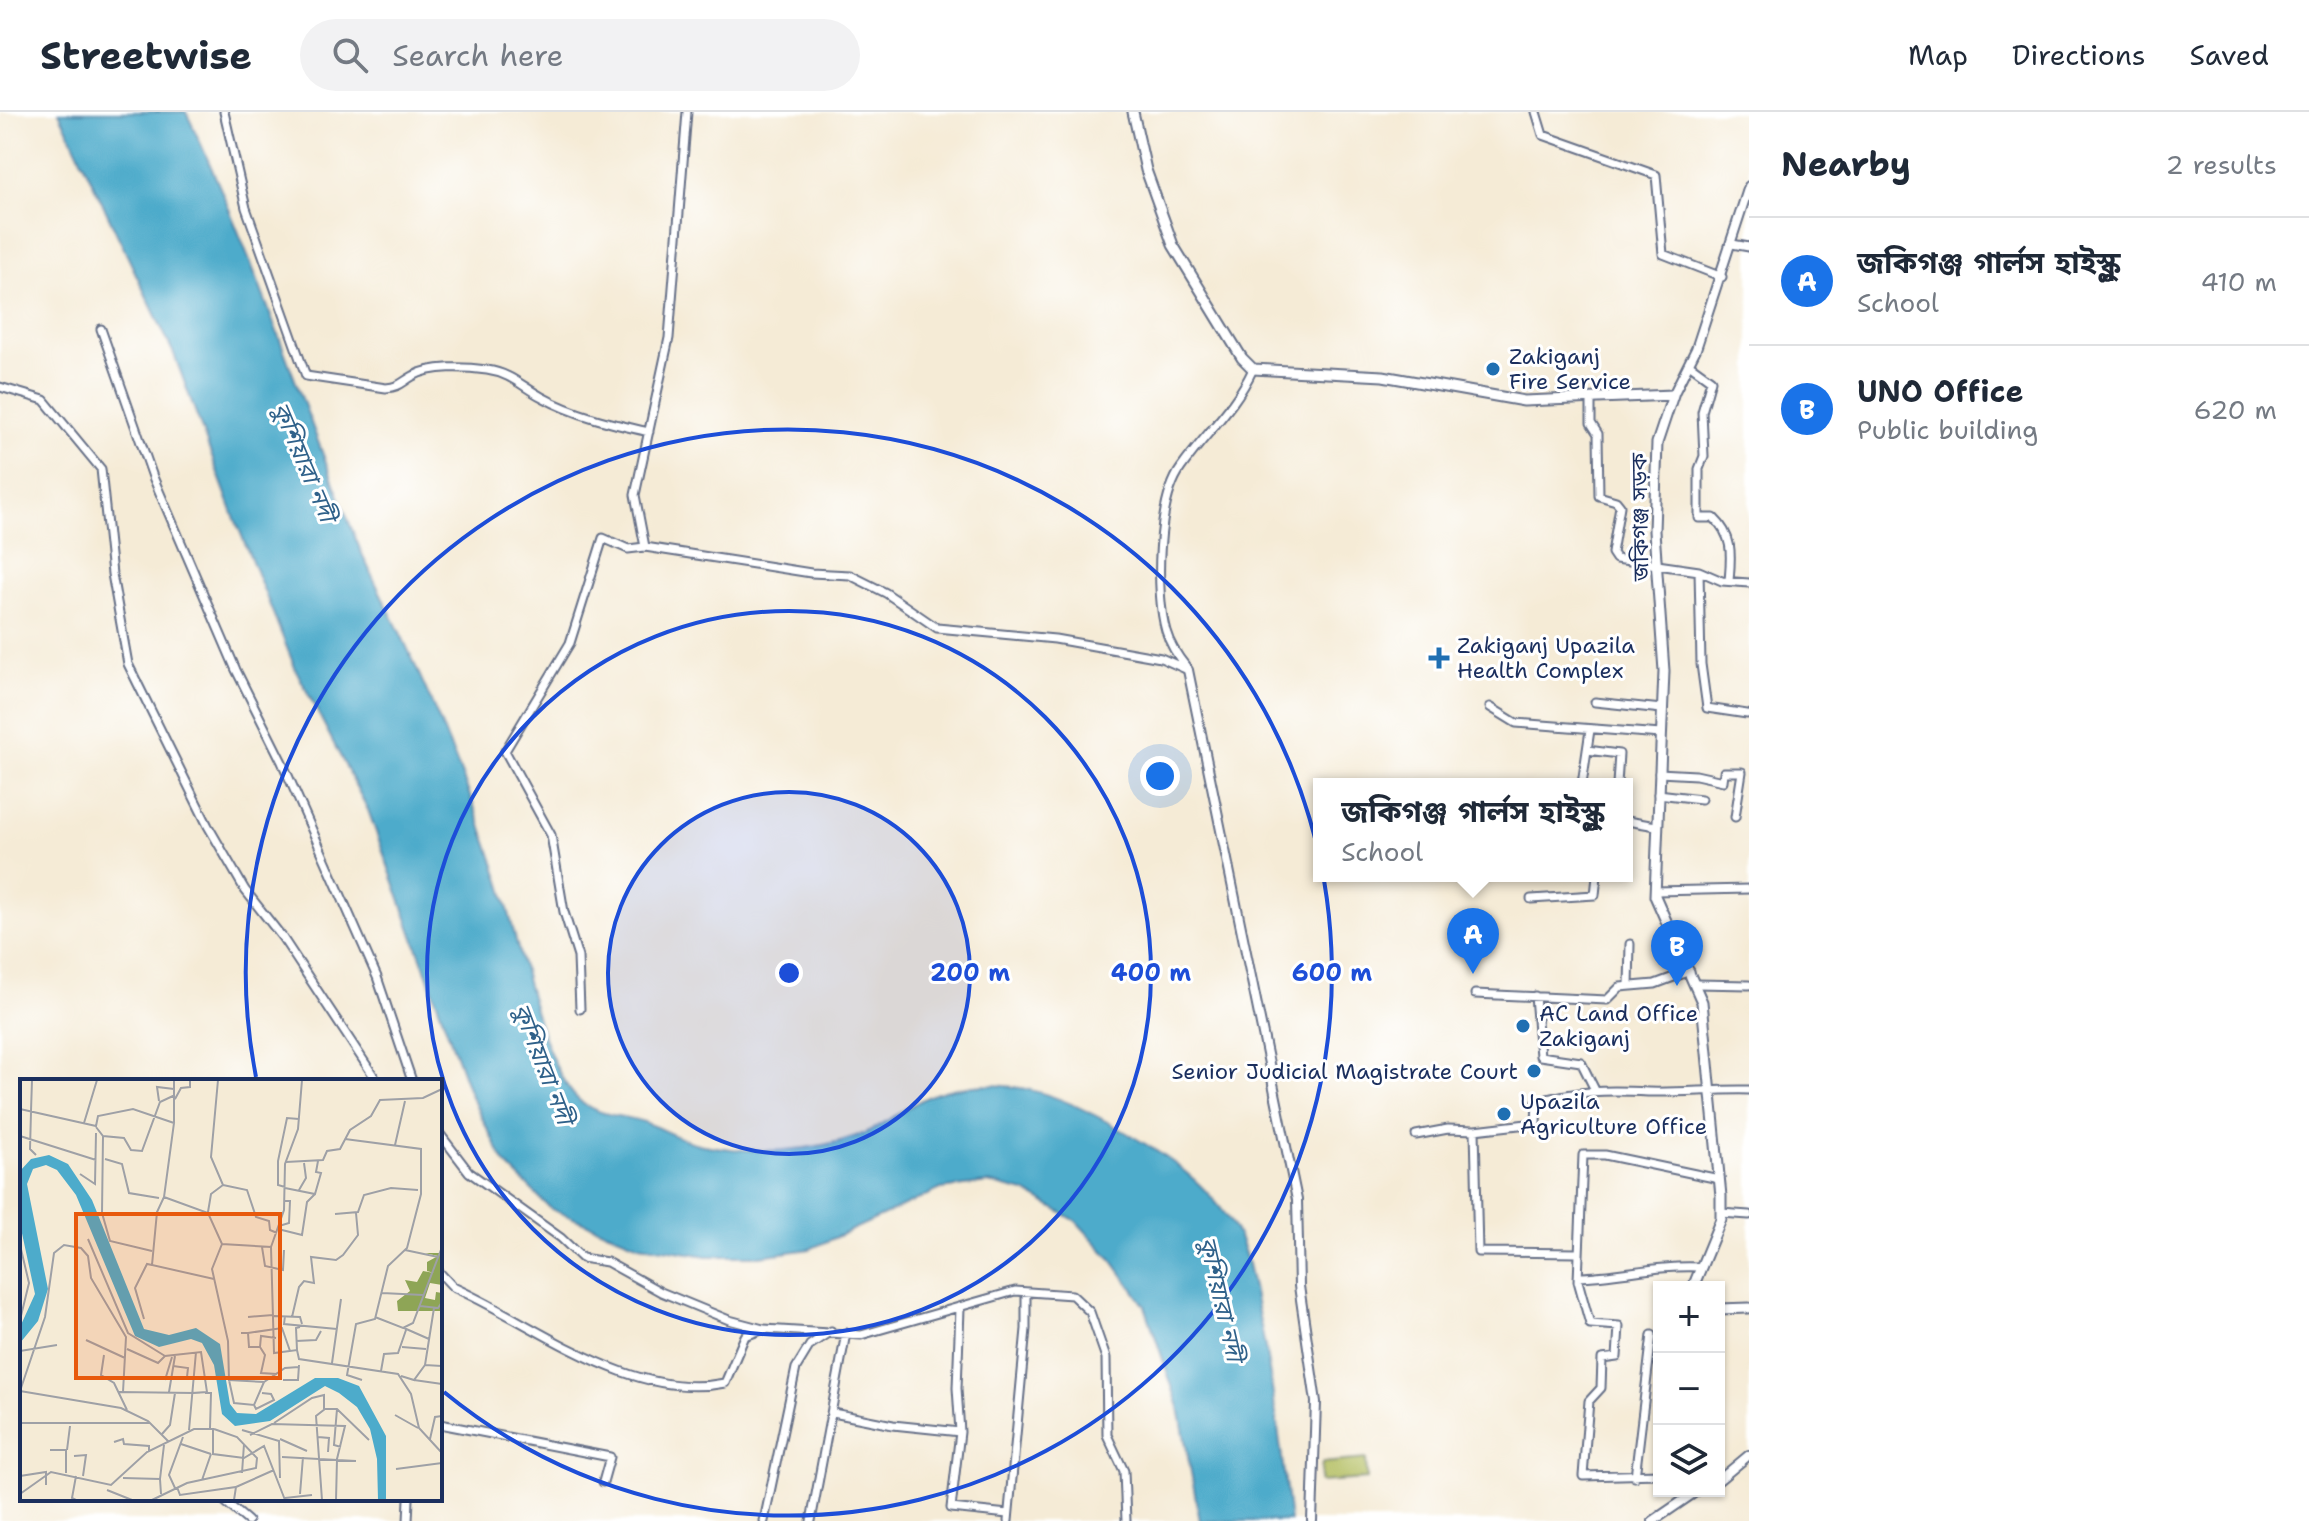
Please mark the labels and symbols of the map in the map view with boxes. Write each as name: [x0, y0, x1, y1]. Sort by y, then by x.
place label: Zakiganj Fire Service: [1509, 342, 1631, 396]
marker: Zakiganj Fire Service: [1484, 360, 1502, 378]
water label: কুশিয়ারা নদী: [265, 398, 345, 531]
street label: জকিগঞ্জ সড়ক: [1624, 452, 1656, 582]
place label: Zakiganj Upazila Health Complex: [1457, 631, 1635, 685]
marker: Zakiganj Upazila Health Complex: [1428, 647, 1450, 669]
your location: [1140, 756, 1180, 796]
pin: A: [1447, 908, 1499, 974]
pin: B: [1651, 920, 1703, 986]
text: 200 m: [930, 957, 1010, 989]
text: 400 m: [1111, 957, 1191, 989]
text: 600 m: [1292, 957, 1372, 989]
centre of rings: [775, 959, 803, 987]
water label: কুশিয়ারা নদী: [505, 999, 582, 1133]
place label: AC Land Office Zakiganj: [1539, 999, 1698, 1053]
marker: AC Land Office Zakiganj: [1514, 1017, 1532, 1035]
place label: Senior Judicial Magistrate Court: [1171, 1057, 1518, 1086]
marker: Senior Judicial Magistrate Court: [1525, 1062, 1543, 1080]
inset map: [20, 1079, 442, 1501]
place label: Upazila Agriculture Office: [1520, 1087, 1707, 1141]
marker: Upazila Agriculture Office: [1495, 1105, 1513, 1123]
water label: কুশিয়ারা নদী: [1191, 1234, 1252, 1369]

